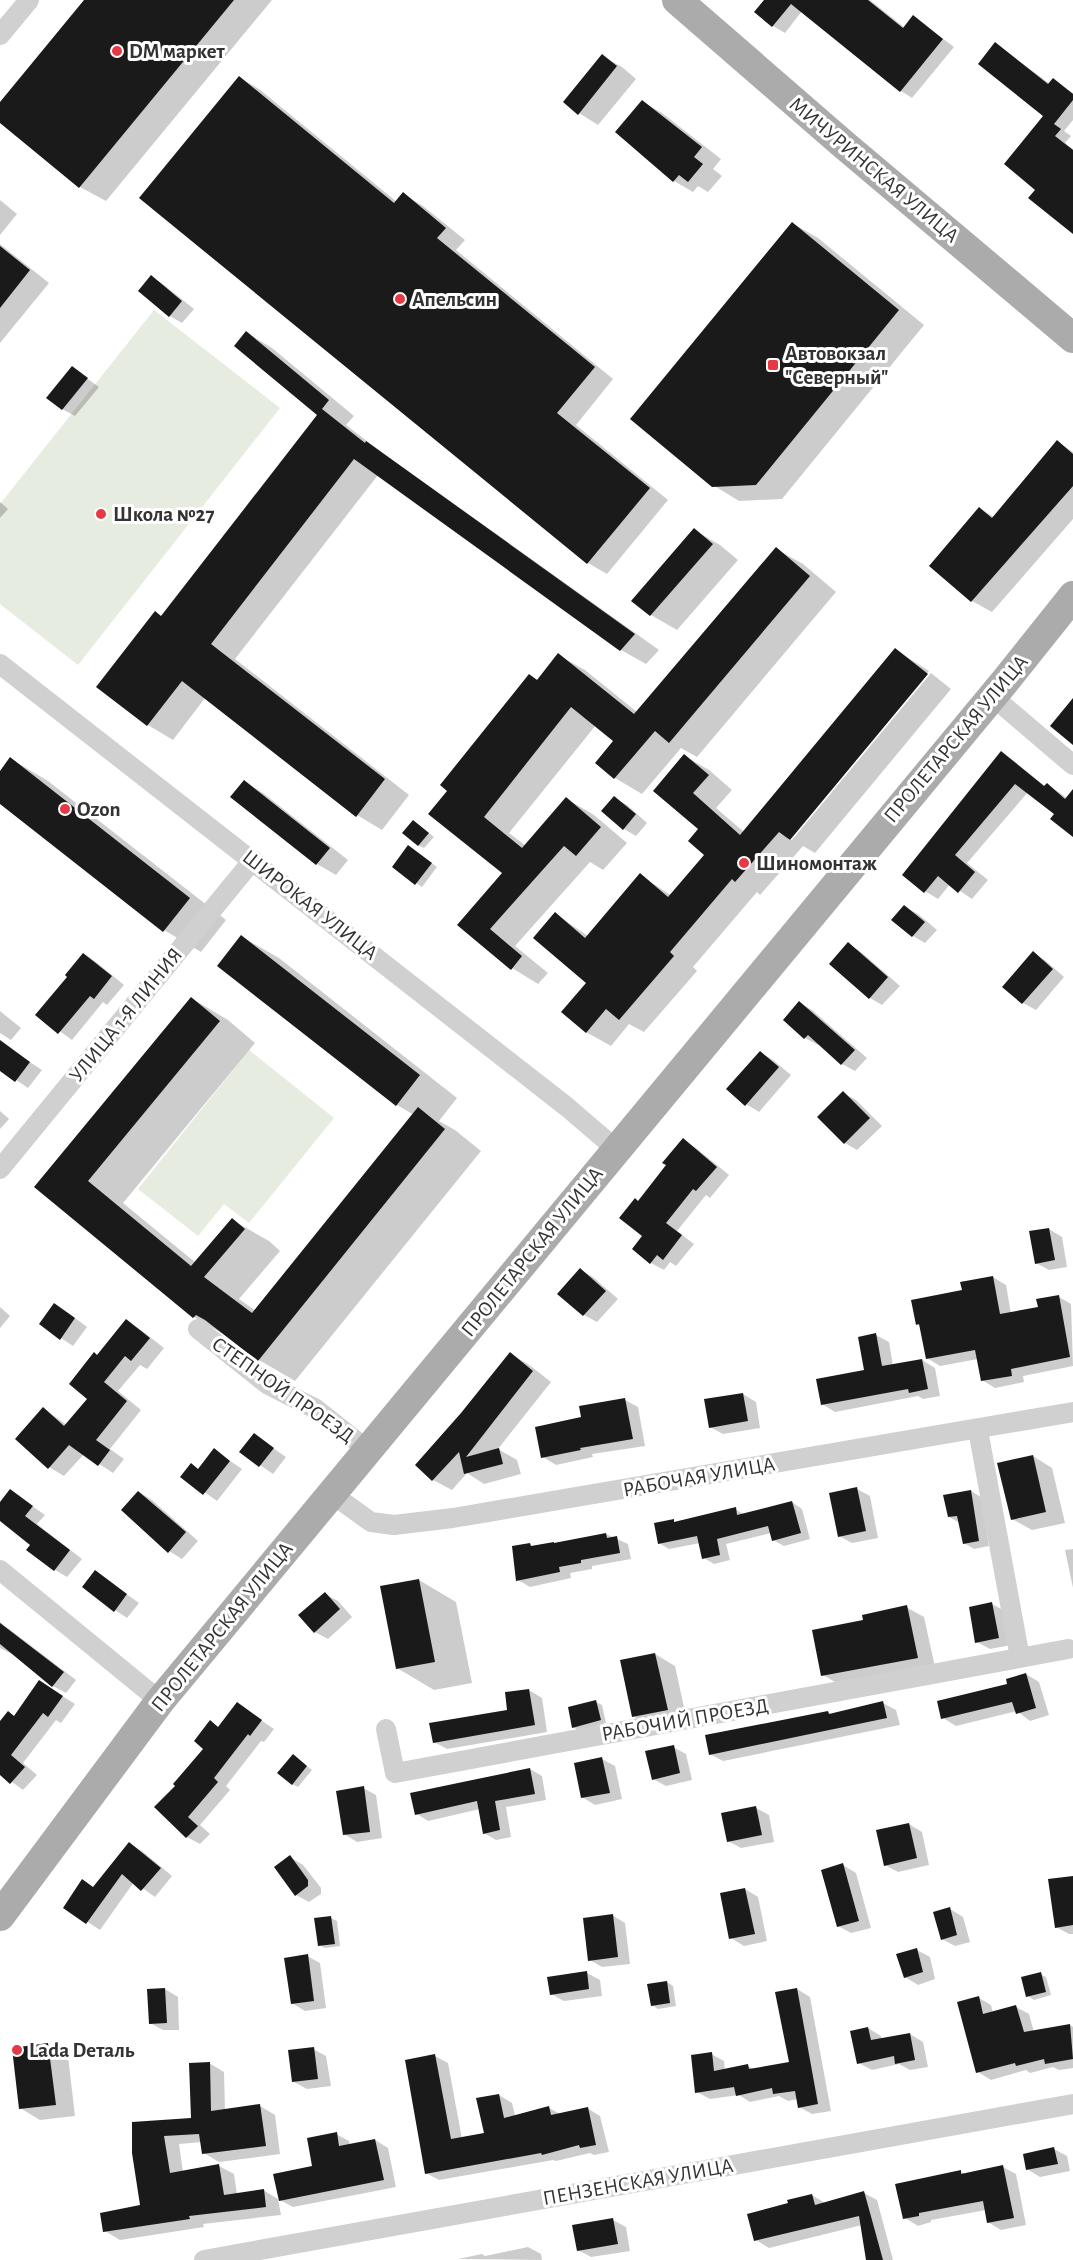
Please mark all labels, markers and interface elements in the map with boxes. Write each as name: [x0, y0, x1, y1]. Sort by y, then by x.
place label: DM маркет: [129, 41, 226, 62]
marker: DM маркет: [110, 44, 124, 58]
street label: МИЧУРИНСКАЯ УЛИЦА: [785, 93, 963, 247]
place label: Апельсин: [412, 289, 497, 310]
marker: Апельсин: [393, 292, 407, 306]
place label: Автовокзал "Северный": [785, 343, 888, 388]
marker: Автовокзал "Северный": [766, 358, 780, 372]
place label: Школа №27: [113, 504, 215, 525]
marker: Школа №27: [94, 507, 108, 521]
street label: ПРОЛЕТАРСКАЯ УЛИЦА: [880, 651, 1032, 827]
place label: Ozon: [77, 799, 121, 820]
marker: Ozon: [58, 802, 72, 816]
street label: ШИРОКАЯ УЛИЦА: [239, 846, 381, 964]
place label: Шиномонтаж: [756, 853, 877, 874]
marker: Шиномонтаж: [737, 856, 751, 870]
street label: УЛИЦА 1-Я ЛИНИЯ: [66, 944, 186, 1086]
street label: ПРОЛЕТАРСКАЯ УЛИЦА: [457, 1163, 607, 1341]
street label: СТЕПНОЙ ПРОЕЗД: [208, 1332, 359, 1447]
street label: РАБОЧАЯ УЛИЦА: [621, 1453, 777, 1501]
street label: ПРОЛЕТАРСКАЯ УЛИЦА: [147, 1538, 297, 1716]
street label: РАБОЧИЙ ПРОЕЗД: [600, 1694, 770, 1745]
place label: Lada Dеталь: [29, 2040, 135, 2061]
marker: Lada Dеталь: [10, 2043, 24, 2057]
street label: ПЕНЗЕНСКАЯ УЛИЦА: [541, 2155, 735, 2209]

